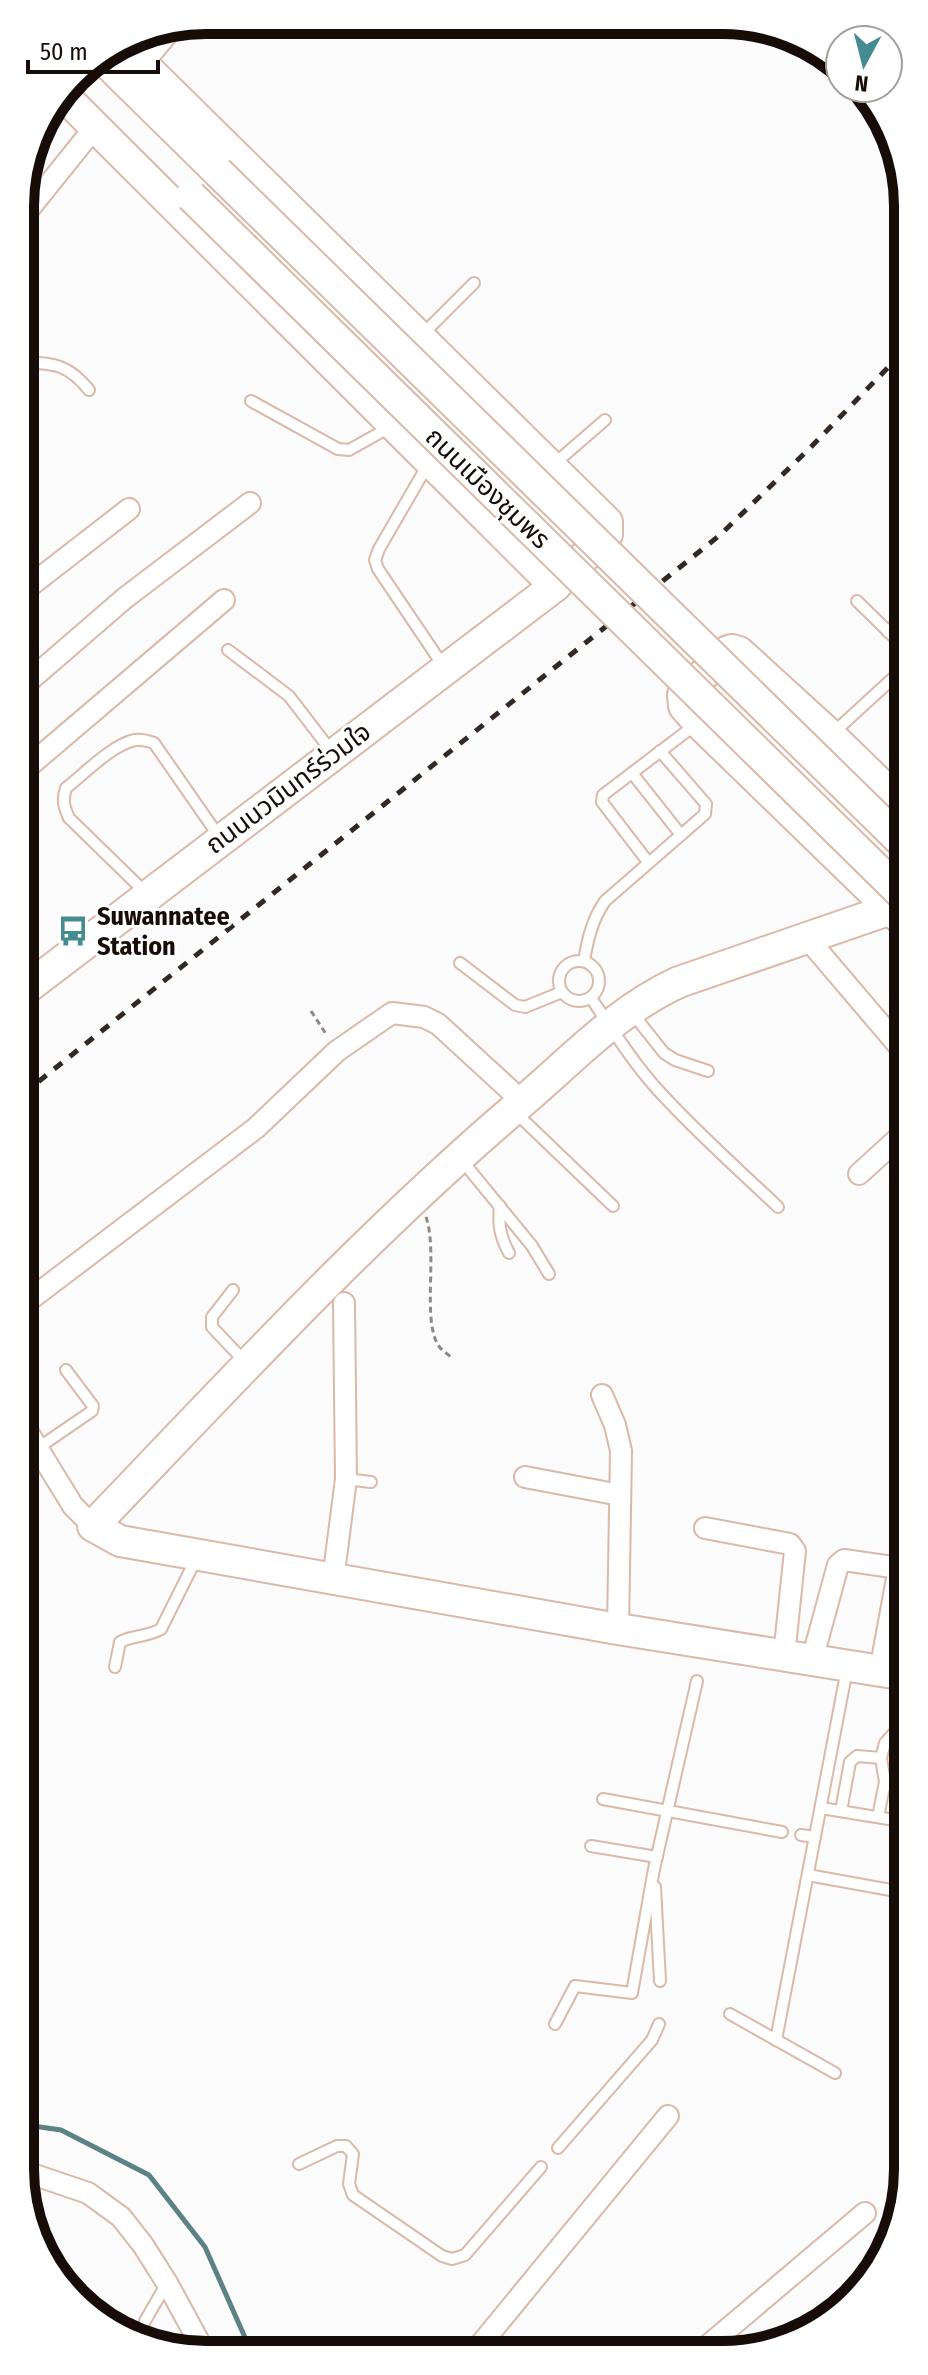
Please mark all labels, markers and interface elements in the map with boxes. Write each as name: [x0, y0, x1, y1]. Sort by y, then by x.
scale bar: [28, 24, 158, 74]
north arrow: [824, 24, 904, 104]
text: 50 m: [40, 38, 88, 66]
text: N: [853, 69, 870, 98]
street label: ถนนเมืองชุมพร: [419, 421, 556, 555]
street label: ถนนนวมินทร์ร่วมใจ: [200, 716, 377, 861]
place label: Suwannatee Station: [97, 901, 230, 962]
bus stop icon: Suwannatee Station: [56, 914, 90, 948]

